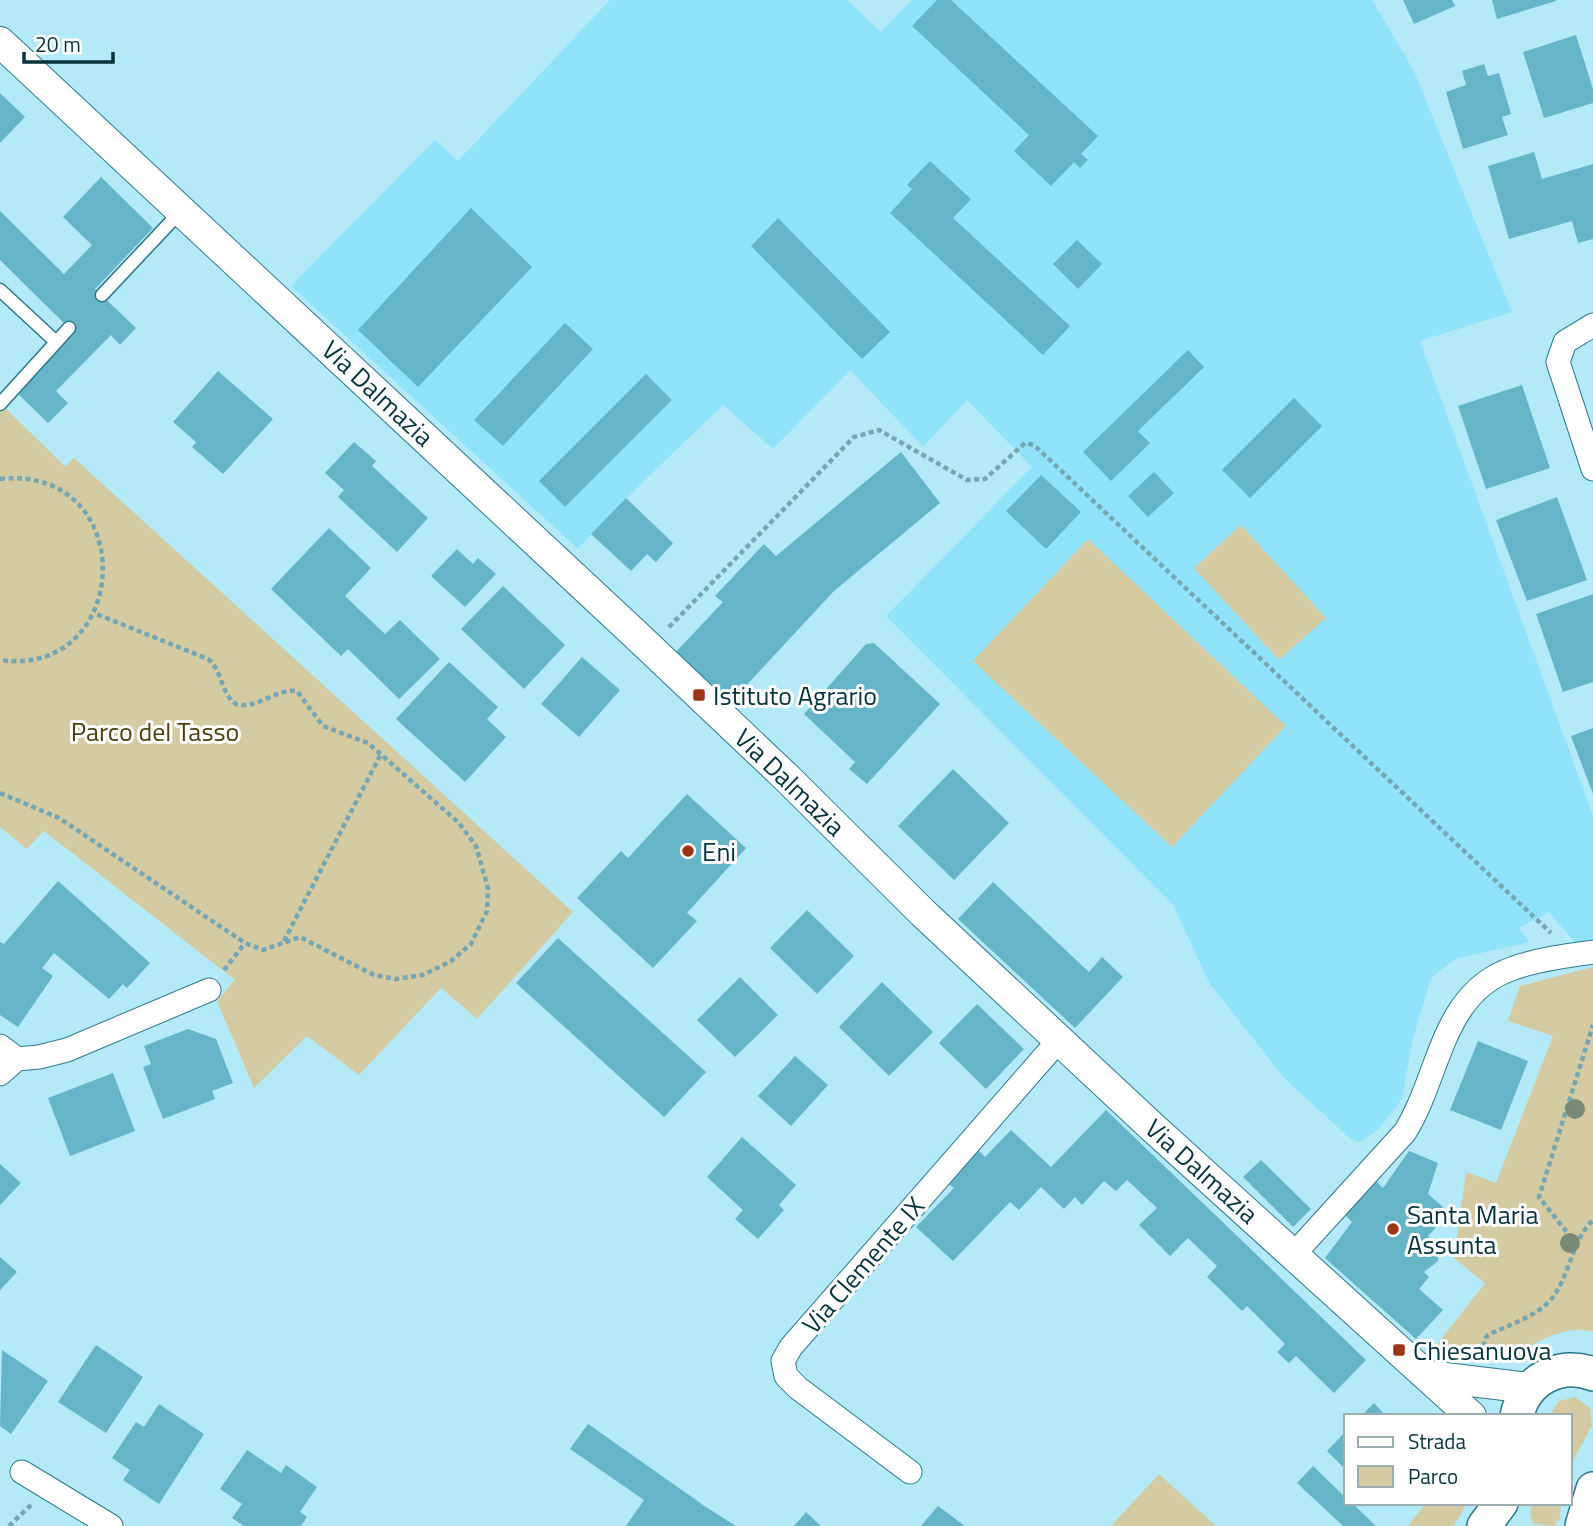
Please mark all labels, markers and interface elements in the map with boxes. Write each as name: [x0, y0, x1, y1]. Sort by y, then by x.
scale bar: [24, 21, 114, 65]
text: 20 m: [35, 28, 81, 60]
street label: Via Dalmazia: [313, 331, 443, 455]
place label: Istituto Agrario: [713, 676, 877, 715]
marker: Istituto Agrario: [691, 687, 707, 703]
park label: Parco del Tasso: [71, 712, 239, 751]
street label: Via Dalmazia: [726, 719, 854, 845]
place label: Eni: [702, 832, 736, 871]
marker: Eni: [680, 843, 696, 859]
street label: Via Dalmazia: [1137, 1109, 1267, 1233]
street label: Via Clemente IX: [792, 1188, 934, 1342]
place label: Santa Maria Assunta: [1407, 1195, 1538, 1264]
marker: Santa Maria Assunta: [1385, 1221, 1401, 1237]
place label: Chiesanuova: [1413, 1331, 1552, 1370]
marker: Chiesanuova: [1391, 1342, 1407, 1358]
legend: [1344, 1414, 1572, 1505]
text: Strada: [1408, 1425, 1466, 1457]
text: Parco: [1408, 1460, 1458, 1492]

